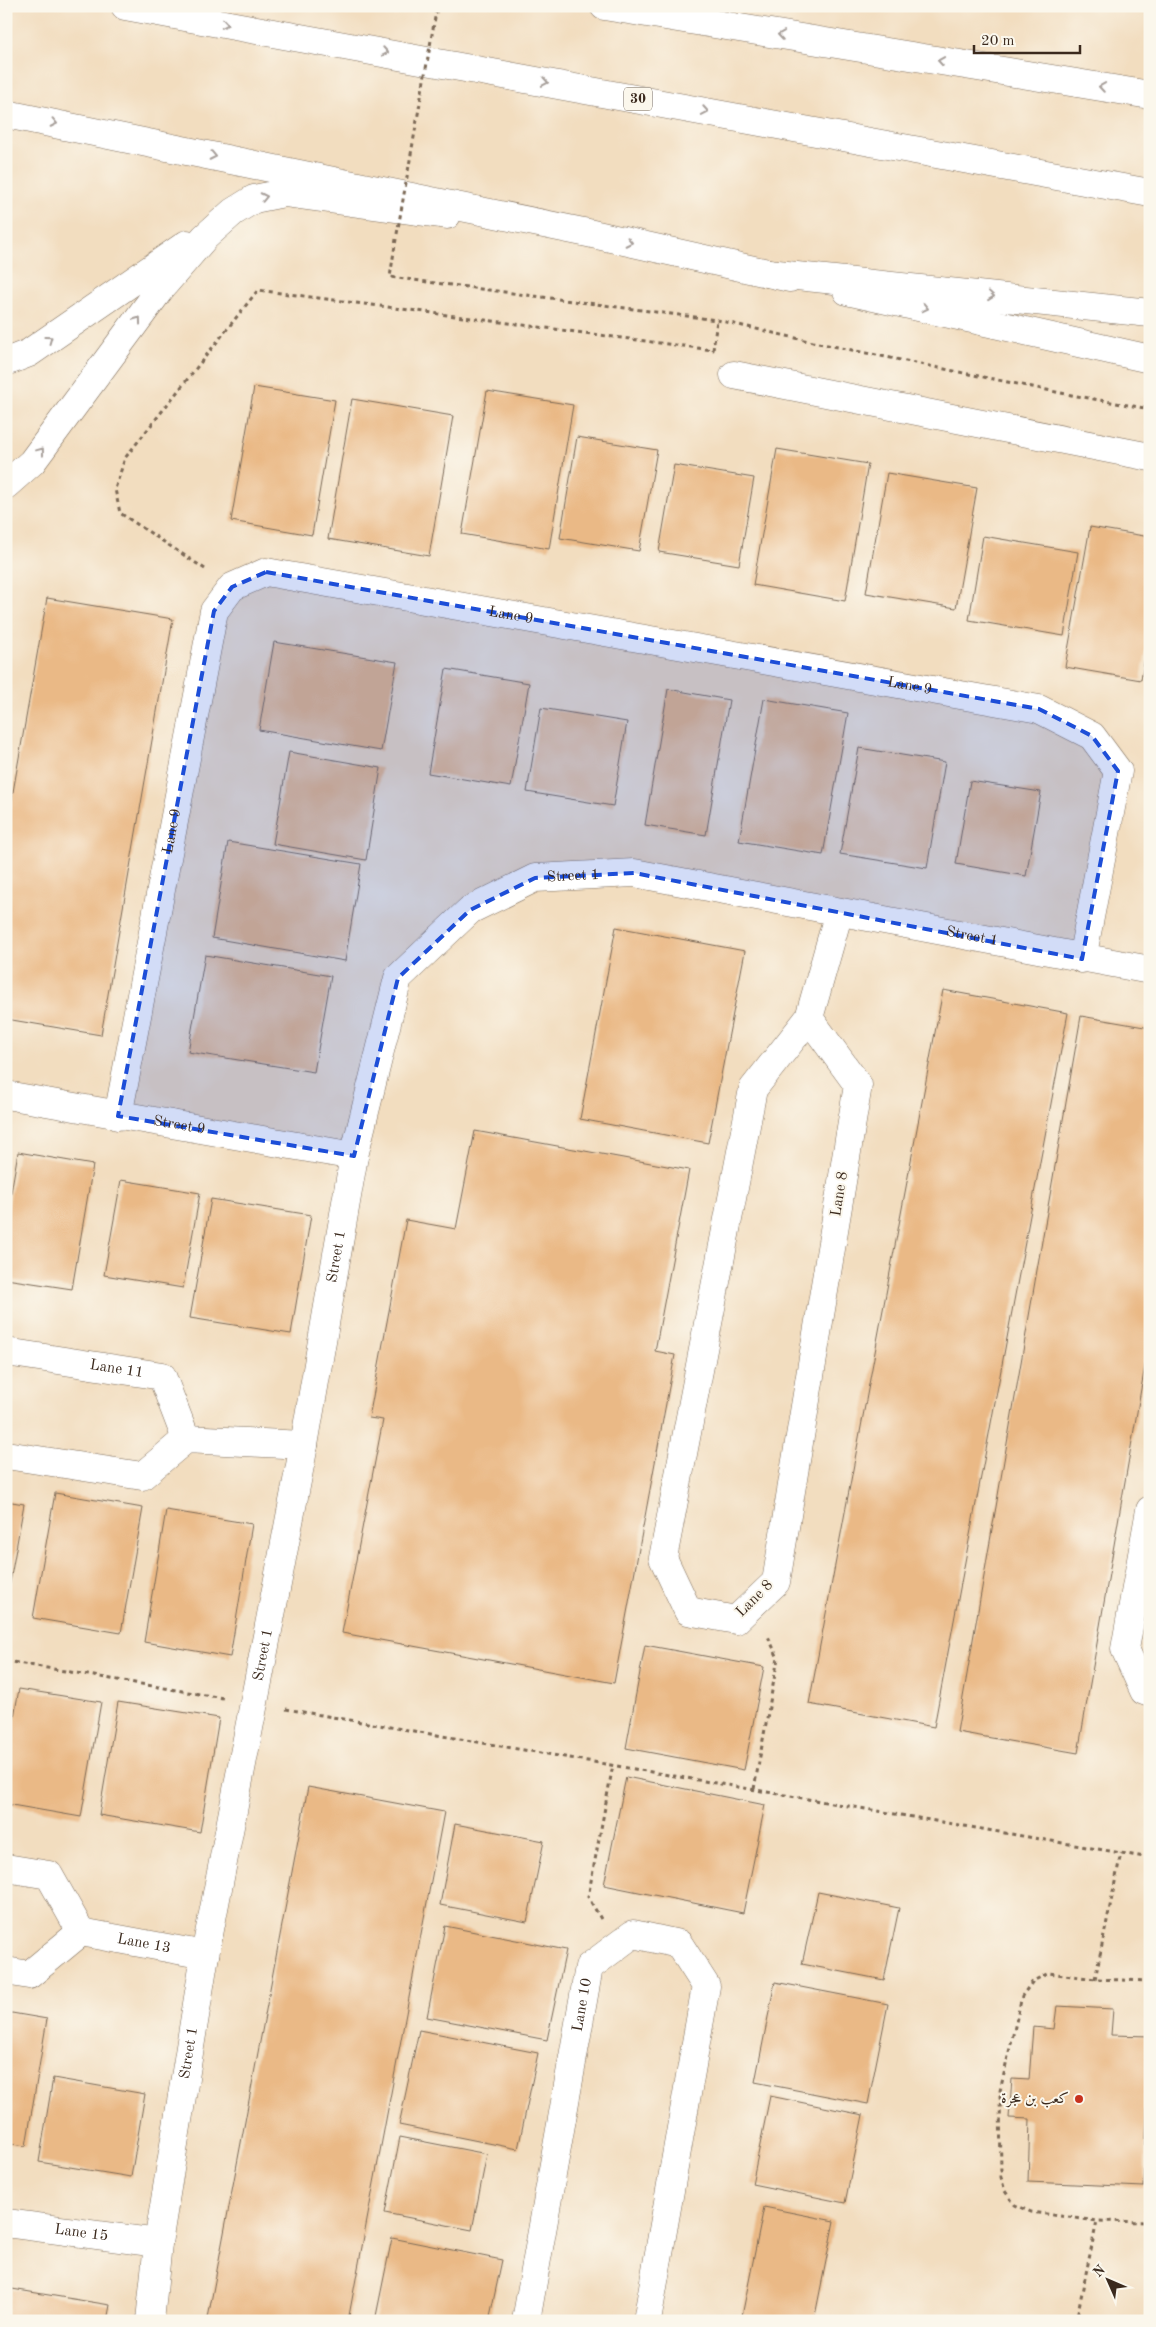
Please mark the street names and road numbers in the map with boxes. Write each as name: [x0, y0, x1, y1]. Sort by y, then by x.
road number: 30: [624, 88, 652, 110]
street label: Lane 9: [487, 604, 535, 627]
street label: Lane 9: [886, 675, 933, 697]
street label: Lane 9: [161, 807, 184, 855]
street label: Street 1: [546, 867, 600, 885]
street label: Street 1: [945, 924, 999, 949]
street label: Street 9: [152, 1113, 207, 1137]
street label: Lane 8: [829, 1170, 851, 1218]
street label: Street 1: [325, 1229, 348, 1284]
street label: Lane 11: [89, 1358, 145, 1381]
street label: Lane 8: [734, 1578, 776, 1620]
street label: Street 1: [251, 1628, 276, 1682]
street label: Lane 13: [116, 1931, 172, 1956]
street label: Lane 10: [570, 1977, 594, 2033]
street label: Street 1: [177, 2026, 201, 2080]
street label: Lane 15: [54, 2222, 109, 2244]

